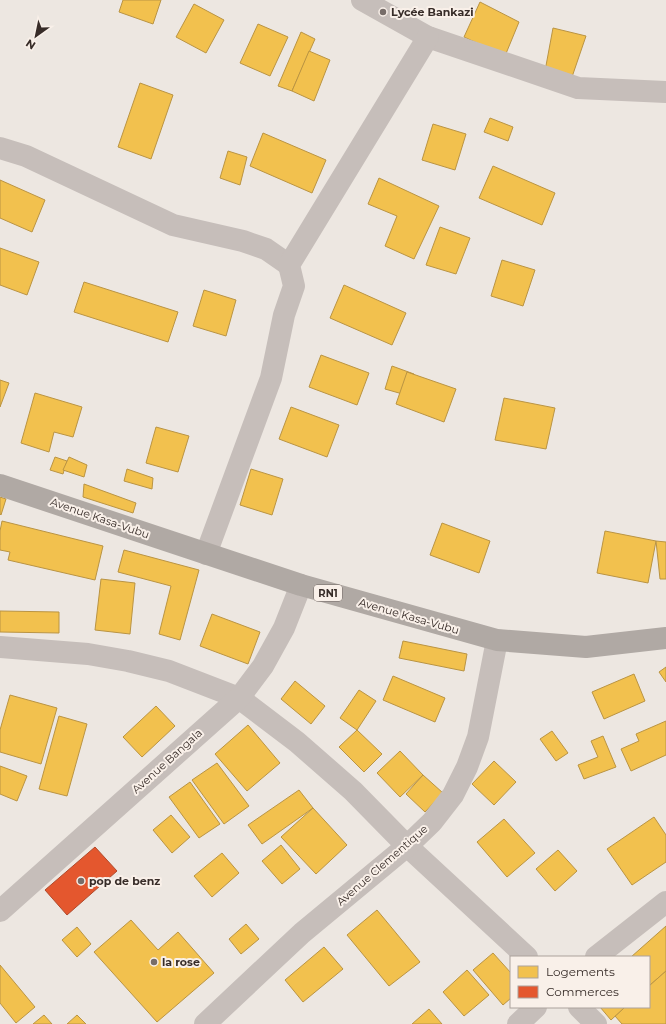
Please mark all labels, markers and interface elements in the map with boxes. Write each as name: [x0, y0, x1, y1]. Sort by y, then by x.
place label: Lycée Bankazi: [391, 5, 473, 19]
marker: Lycée Bankazi: [378, 7, 388, 17]
north arrow: [16, 16, 56, 56]
text: N: [23, 36, 38, 53]
street label: Avenue Kasa-Vubu: [49, 494, 151, 542]
road number: RN1: [314, 585, 342, 601]
street label: Avenue Kasa-Vubu: [357, 595, 461, 637]
street label: Avenue Bangala: [129, 726, 205, 796]
street label: Avenue Clementique: [333, 821, 431, 908]
place label: pop de benz: [89, 874, 160, 888]
marker: pop de benz: [76, 876, 86, 886]
place label: la rose: [162, 955, 200, 969]
legend: [510, 956, 650, 1008]
marker: la rose: [149, 957, 159, 967]
text: Logements: [546, 964, 615, 979]
text: Commerces: [546, 984, 619, 999]

